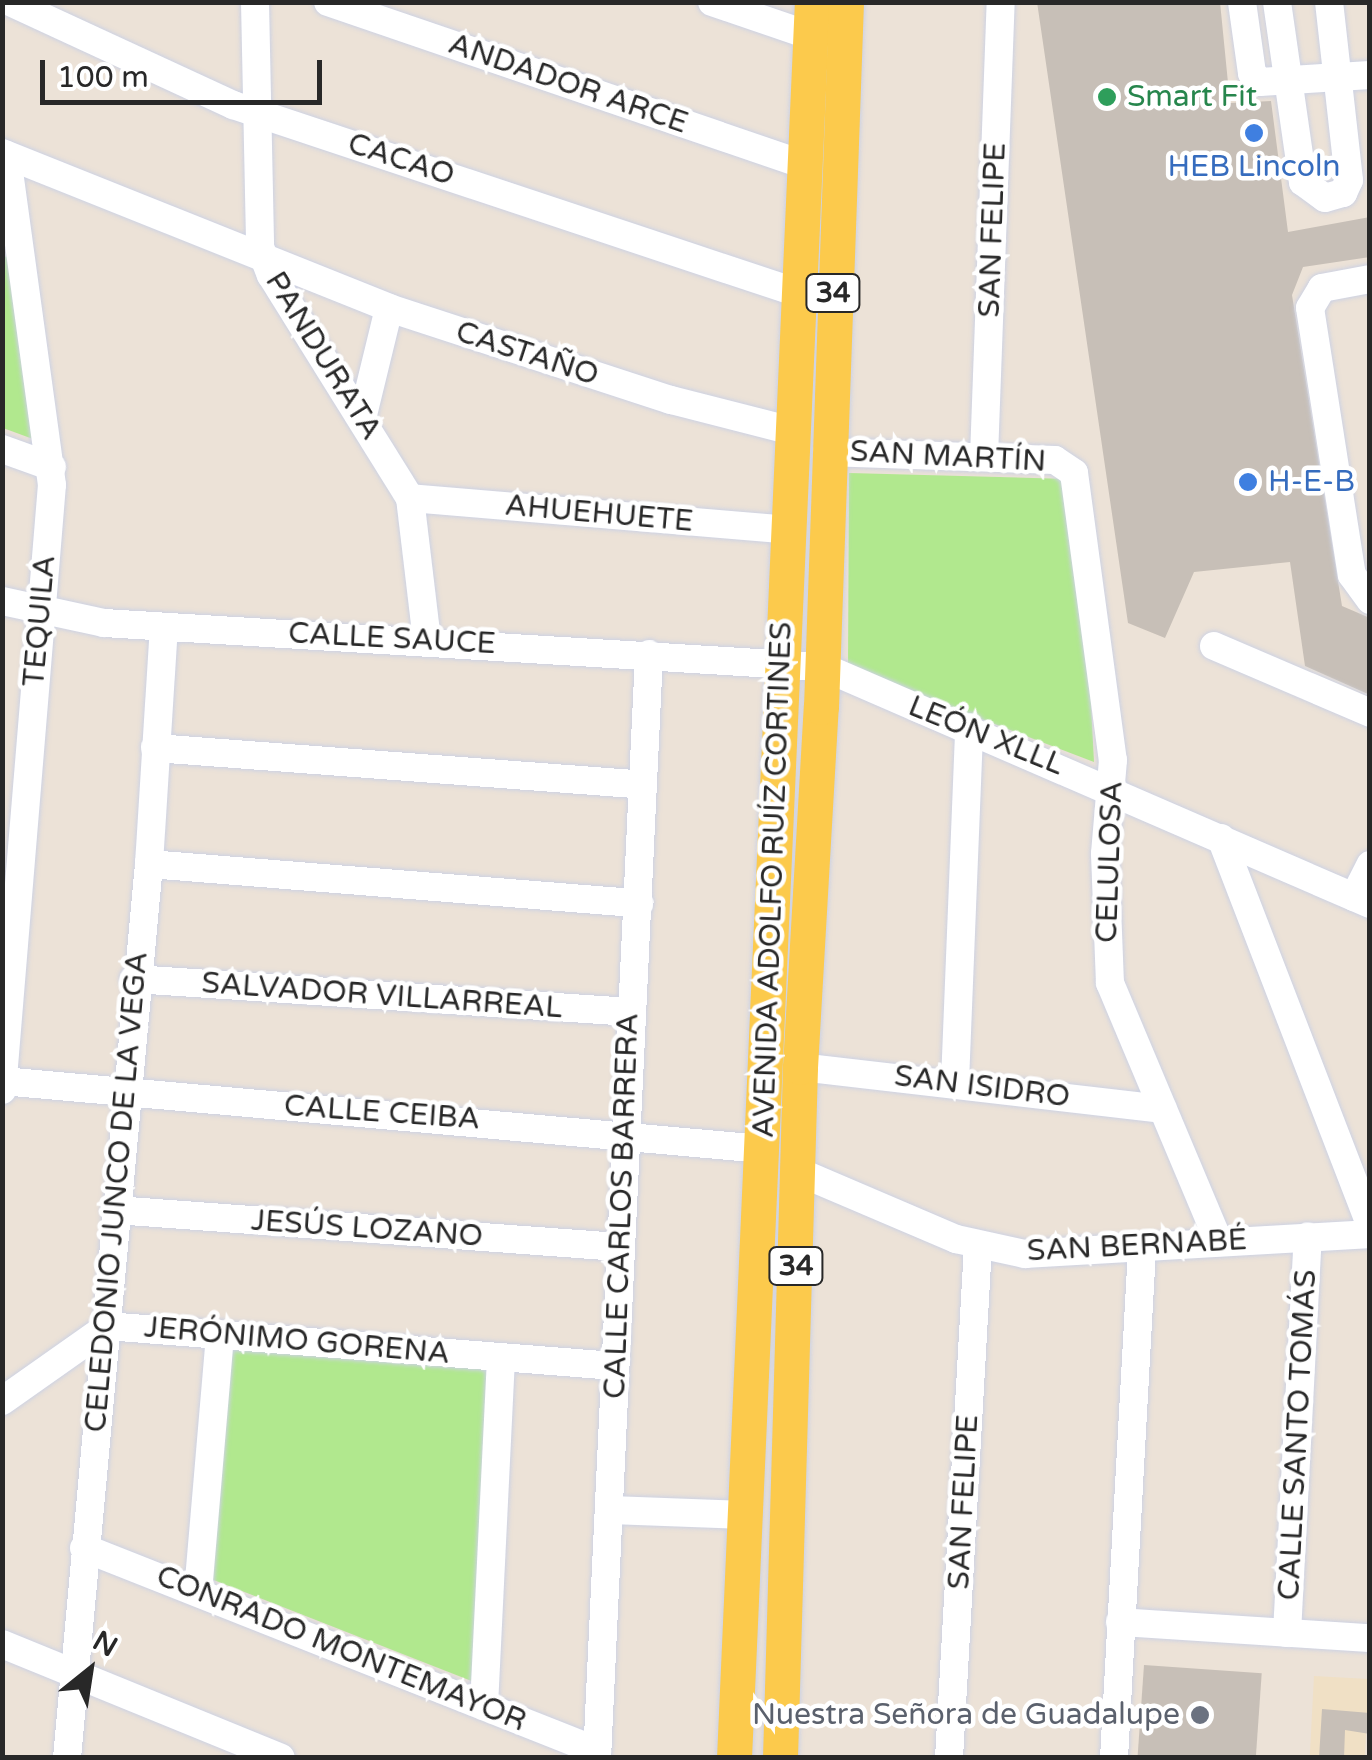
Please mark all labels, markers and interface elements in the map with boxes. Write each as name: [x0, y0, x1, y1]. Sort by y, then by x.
street label: ANDADOR ARCE: [444, 26, 692, 142]
scale bar: [45, 40, 328, 102]
text: 100 m: [57, 59, 149, 96]
place label: Smart Fit: [1127, 79, 1257, 115]
marker: Smart Fit: [1096, 86, 1118, 108]
marker: HEB Lincoln: [1243, 122, 1265, 144]
street label: CACAO: [343, 126, 459, 194]
street label: SAN FELIPE: [972, 142, 1014, 318]
place label: HEB Lincoln: [1167, 149, 1341, 185]
street label: PANDURATA: [257, 265, 389, 447]
road number: 34: [803, 270, 863, 316]
street label: CASTAÑO: [451, 314, 603, 394]
street label: SAN MARTÍN: [849, 434, 1047, 480]
place label: H-E-B: [1268, 464, 1355, 500]
marker: H-E-B: [1237, 471, 1259, 493]
street label: AHUEHUETE: [503, 488, 695, 540]
street label: TEQUILA: [16, 554, 64, 688]
street label: CALLE SAUCE: [287, 616, 497, 662]
street label: AVENIDA ADOLFO RUÍZ CORTINES: [746, 621, 800, 1139]
street label: LEÓN XLLL: [903, 689, 1069, 783]
street label: CELULOSA: [1089, 780, 1131, 944]
street label: CELEDONIO JUNCO DE LA VEGA: [78, 950, 156, 1434]
street label: SALVADOR VILLARREAL: [200, 965, 564, 1027]
street label: CALLE CARLOS BARRERA: [597, 1012, 647, 1400]
street label: SAN ISIDRO: [892, 1058, 1072, 1116]
street label: CALLE CEIBA: [283, 1088, 481, 1138]
street label: JESÚS LOZANO: [250, 1203, 484, 1255]
street label: SAN BERNABÉ: [1026, 1222, 1248, 1270]
road number: 34: [766, 1243, 826, 1289]
street label: CALLE SANTO TOMÁS: [1271, 1269, 1325, 1601]
street label: JERÓNIMO GORENA: [143, 1310, 451, 1372]
street label: SAN FELIPE: [941, 1414, 987, 1590]
street label: CONRADO MONTEMAYOR: [151, 1558, 531, 1740]
north arrow: [40, 1620, 140, 1720]
text: N: [87, 1624, 123, 1664]
place label: Nuestra Señora de Guadalupe: [752, 1697, 1180, 1733]
marker: Nuestra Señora de Guadalupe: [1189, 1704, 1211, 1726]

